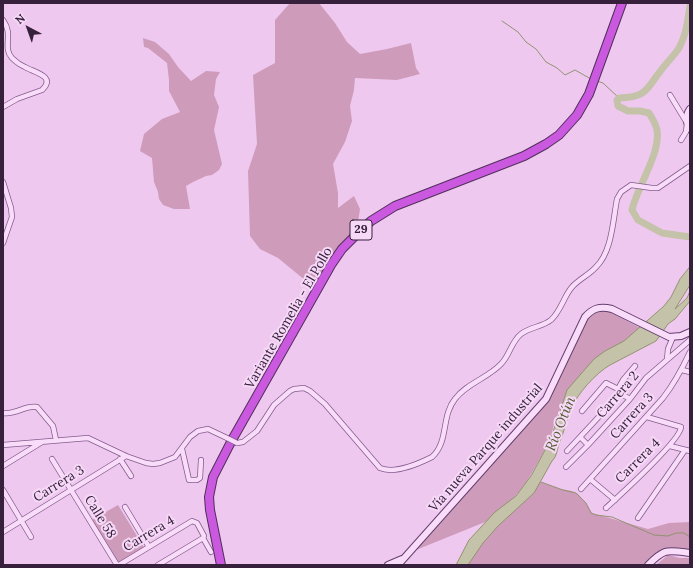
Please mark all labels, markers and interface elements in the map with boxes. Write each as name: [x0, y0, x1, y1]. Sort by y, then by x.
north arrow: [8, 8, 48, 48]
text: N: [12, 11, 28, 27]
road number: 29: [350, 220, 372, 240]
street label: Variante Romelia - El Pollo: [242, 245, 336, 391]
street label: Carrera 2: [594, 369, 642, 421]
street label: Vía nueva Parque industrial: [426, 381, 546, 515]
street label: Carrera 3: [607, 390, 657, 442]
water label: Río Otún: [542, 394, 580, 454]
street label: Carrera 4: [612, 435, 664, 487]
street label: Carrera 3: [31, 462, 87, 506]
street label: Calle 58: [81, 493, 119, 541]
street label: Carrera 4: [121, 513, 177, 555]

